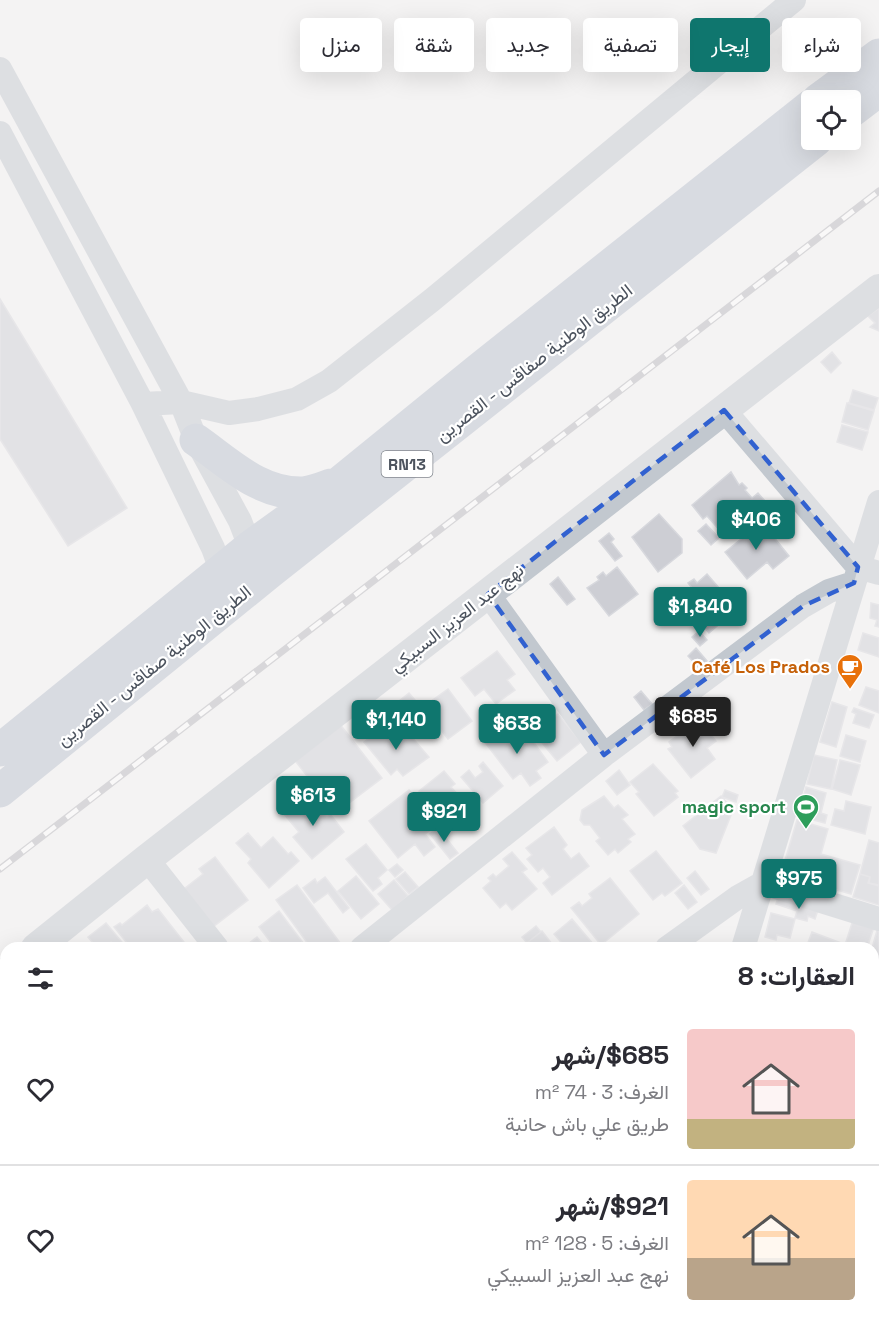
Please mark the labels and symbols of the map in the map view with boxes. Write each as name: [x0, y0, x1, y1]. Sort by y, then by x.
street label: الطريق الوطنية صفاقس - القصرين: [431, 278, 637, 447]
road number: RN13: [382, 451, 432, 477]
pin: $406: [720, 500, 792, 551]
street label: نهج عبد العزيز السبيكي: [385, 558, 531, 680]
street label: الطريق الوطنية صفاقس - القصرين: [52, 580, 256, 751]
pin: $1,840: [651, 587, 749, 638]
cafe icon: Café Los Prados: [835, 652, 865, 690]
place label: Café Los Prados: [691, 655, 830, 678]
pin: $685: [657, 697, 729, 748]
pin: $1,140: [347, 700, 445, 751]
pin: $638: [481, 704, 553, 755]
pin: $613: [277, 776, 349, 827]
pin: $921: [408, 792, 480, 843]
sports icon: magic sport: [791, 792, 821, 830]
place label: magic sport: [682, 795, 786, 818]
pin: $975: [763, 859, 835, 910]

